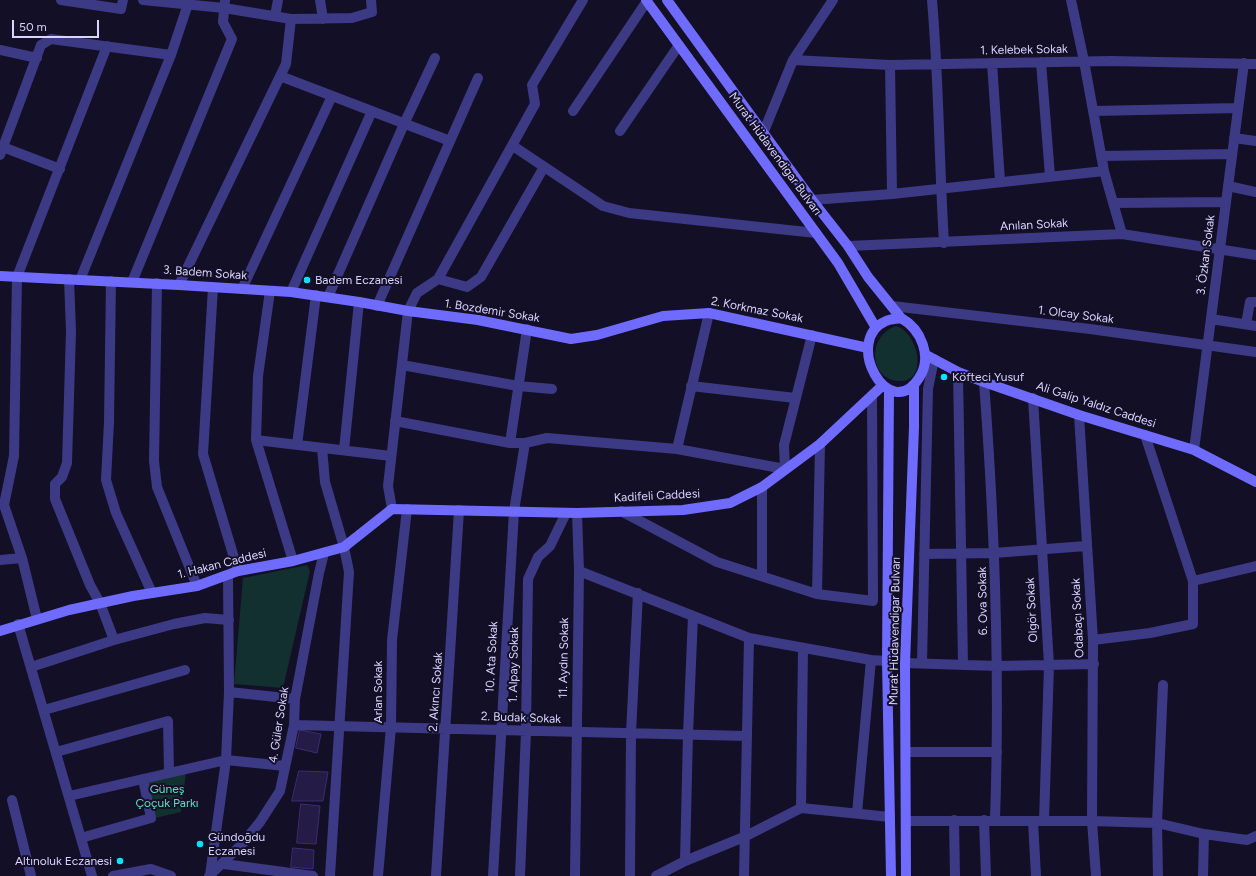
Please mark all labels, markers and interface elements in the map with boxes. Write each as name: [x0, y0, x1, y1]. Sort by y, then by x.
scale bar: [14, 12, 101, 38]
text: 50 m: [19, 20, 47, 34]
street label: 1. Kelebek Sokak: [980, 42, 1068, 58]
street label: Murat Hüdavendigar Bulvarı: [726, 90, 824, 218]
street label: 3. Özkan Sokak: [1194, 214, 1218, 296]
street label: Anılan Sokak: [1000, 216, 1068, 234]
street label: 3. Badem Sokak: [163, 263, 247, 283]
place label: Badem Eczanesi: [315, 273, 402, 287]
marker: Badem Eczanesi: [302, 275, 312, 285]
street label: 2. Korkmaz Sokak: [710, 294, 804, 326]
street label: 1. Bozdemir Sokak: [443, 296, 541, 326]
street label: 1. Olcay Sokak: [1037, 303, 1115, 327]
place label: Köfteci Yusuf: [952, 370, 1024, 384]
marker: Köfteci Yusuf: [939, 372, 949, 382]
street label: Ali Galip Yaldız Caddesi: [1034, 379, 1158, 431]
street label: Kadifeli Caddesi: [614, 487, 700, 505]
street label: 1. Hakan Caddesi: [176, 546, 268, 582]
street label: Murat Hüdavendigar Bulvarı: [887, 557, 903, 705]
street label: 6. Ova Sokak: [975, 567, 991, 635]
street label: Olgör Sokak: [1023, 577, 1041, 643]
street label: Odabaçı Sokak: [1069, 578, 1087, 658]
street label: 11. Aydın Sokak: [556, 617, 572, 699]
street label: 10. Ata Sokak: [483, 621, 501, 693]
street label: 1. Alpay Sokak: [506, 627, 522, 703]
street label: 2. Akıncı Sokak: [426, 652, 446, 732]
street label: Arlan Sokak: [371, 661, 385, 723]
street label: 4. Güler Sokak: [266, 686, 292, 764]
street label: 2. Budak Sokak: [481, 709, 561, 727]
park label: Güneş Çoçuk Parkı: [135, 782, 199, 810]
place label: Gündoğdu Eczanesi: [208, 830, 265, 858]
marker: Gündoğdu Eczanesi: [195, 839, 205, 849]
place label: Altınoluk Eczanesi: [15, 854, 112, 868]
marker: Altınoluk Eczanesi: [115, 856, 125, 866]

